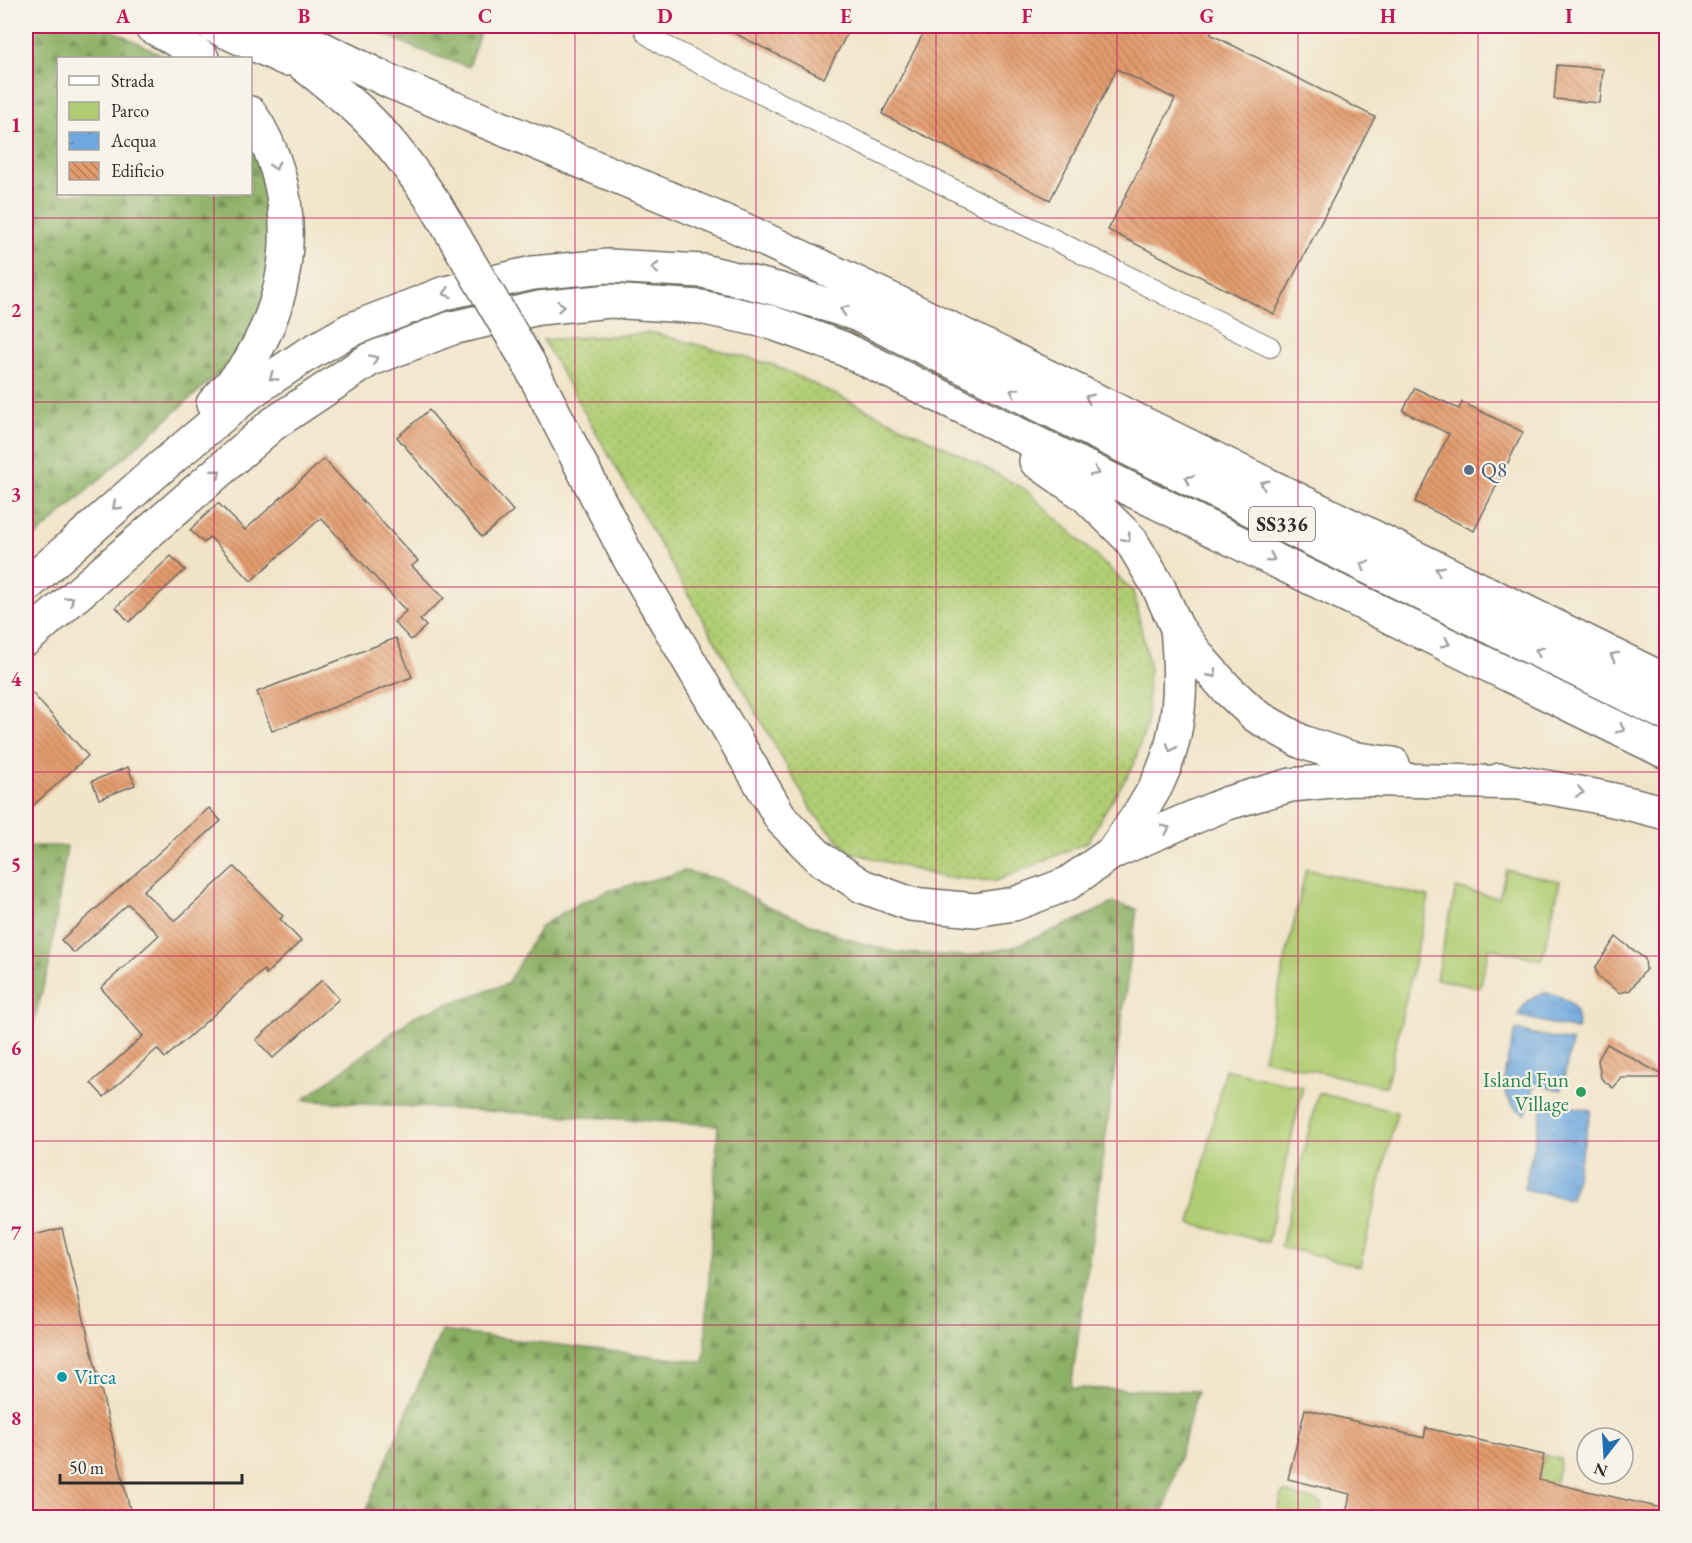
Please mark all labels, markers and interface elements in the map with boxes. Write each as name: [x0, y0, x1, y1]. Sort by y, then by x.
text: A: [115, 3, 131, 29]
text: B: [298, 3, 310, 29]
text: C: [478, 3, 492, 29]
text: D: [657, 3, 673, 29]
text: E: [840, 3, 852, 29]
text: F: [1022, 3, 1033, 29]
text: G: [1200, 3, 1214, 29]
text: H: [1380, 3, 1396, 29]
text: I: [1565, 3, 1573, 29]
legend: [57, 57, 252, 195]
text: Strada: [111, 69, 155, 92]
text: Parco: [111, 99, 149, 122]
text: 1: [11, 112, 21, 138]
text: Acqua: [110, 129, 157, 152]
text: Edificio: [111, 159, 164, 182]
one-way arrow: [268, 160, 280, 171]
one-way arrow: [650, 262, 659, 275]
one-way arrow: [443, 286, 453, 298]
text: 2: [11, 297, 22, 323]
one-way arrow: [557, 300, 566, 313]
one-way arrow: [839, 305, 850, 317]
one-way arrow: [368, 354, 379, 366]
one-way arrow: [268, 370, 279, 381]
one-way arrow: [1009, 388, 1020, 400]
one-way arrow: [1084, 394, 1095, 405]
place label: Q8: [1481, 456, 1507, 484]
marker: Q8: [1462, 463, 1476, 477]
one-way arrow: [1089, 464, 1100, 476]
one-way arrow: [210, 469, 221, 480]
one-way arrow: [1184, 474, 1195, 486]
one-way arrow: [1259, 480, 1270, 492]
text: 3: [11, 481, 21, 507]
one-way arrow: [112, 499, 123, 510]
road number: SS336: [1249, 507, 1315, 541]
one-way arrow: [1120, 531, 1131, 542]
one-way arrow: [1264, 550, 1275, 562]
one-way arrow: [1359, 560, 1370, 572]
one-way arrow: [1434, 566, 1445, 577]
one-way arrow: [63, 596, 74, 607]
one-way arrow: [1439, 636, 1450, 648]
one-way arrow: [1534, 646, 1545, 658]
one-way arrow: [1609, 651, 1620, 663]
text: 4: [11, 666, 22, 692]
one-way arrow: [1206, 667, 1217, 677]
one-way arrow: [1614, 722, 1625, 734]
one-way arrow: [1166, 742, 1178, 753]
one-way arrow: [1575, 785, 1585, 798]
one-way arrow: [1160, 824, 1171, 836]
text: 5: [11, 851, 21, 877]
text: 6: [11, 1035, 22, 1061]
place label: Island Fun Village: [1483, 1066, 1569, 1117]
marker: Island Fun Village: [1574, 1085, 1588, 1099]
text: 7: [11, 1220, 22, 1246]
place label: Virca: [74, 1363, 117, 1390]
marker: Virca: [55, 1370, 69, 1384]
text: 8: [11, 1405, 21, 1431]
north arrow: [1575, 1426, 1635, 1486]
scale bar: [60, 1447, 242, 1485]
text: 50 m: [69, 1456, 104, 1479]
text: N: [1591, 1458, 1610, 1482]

